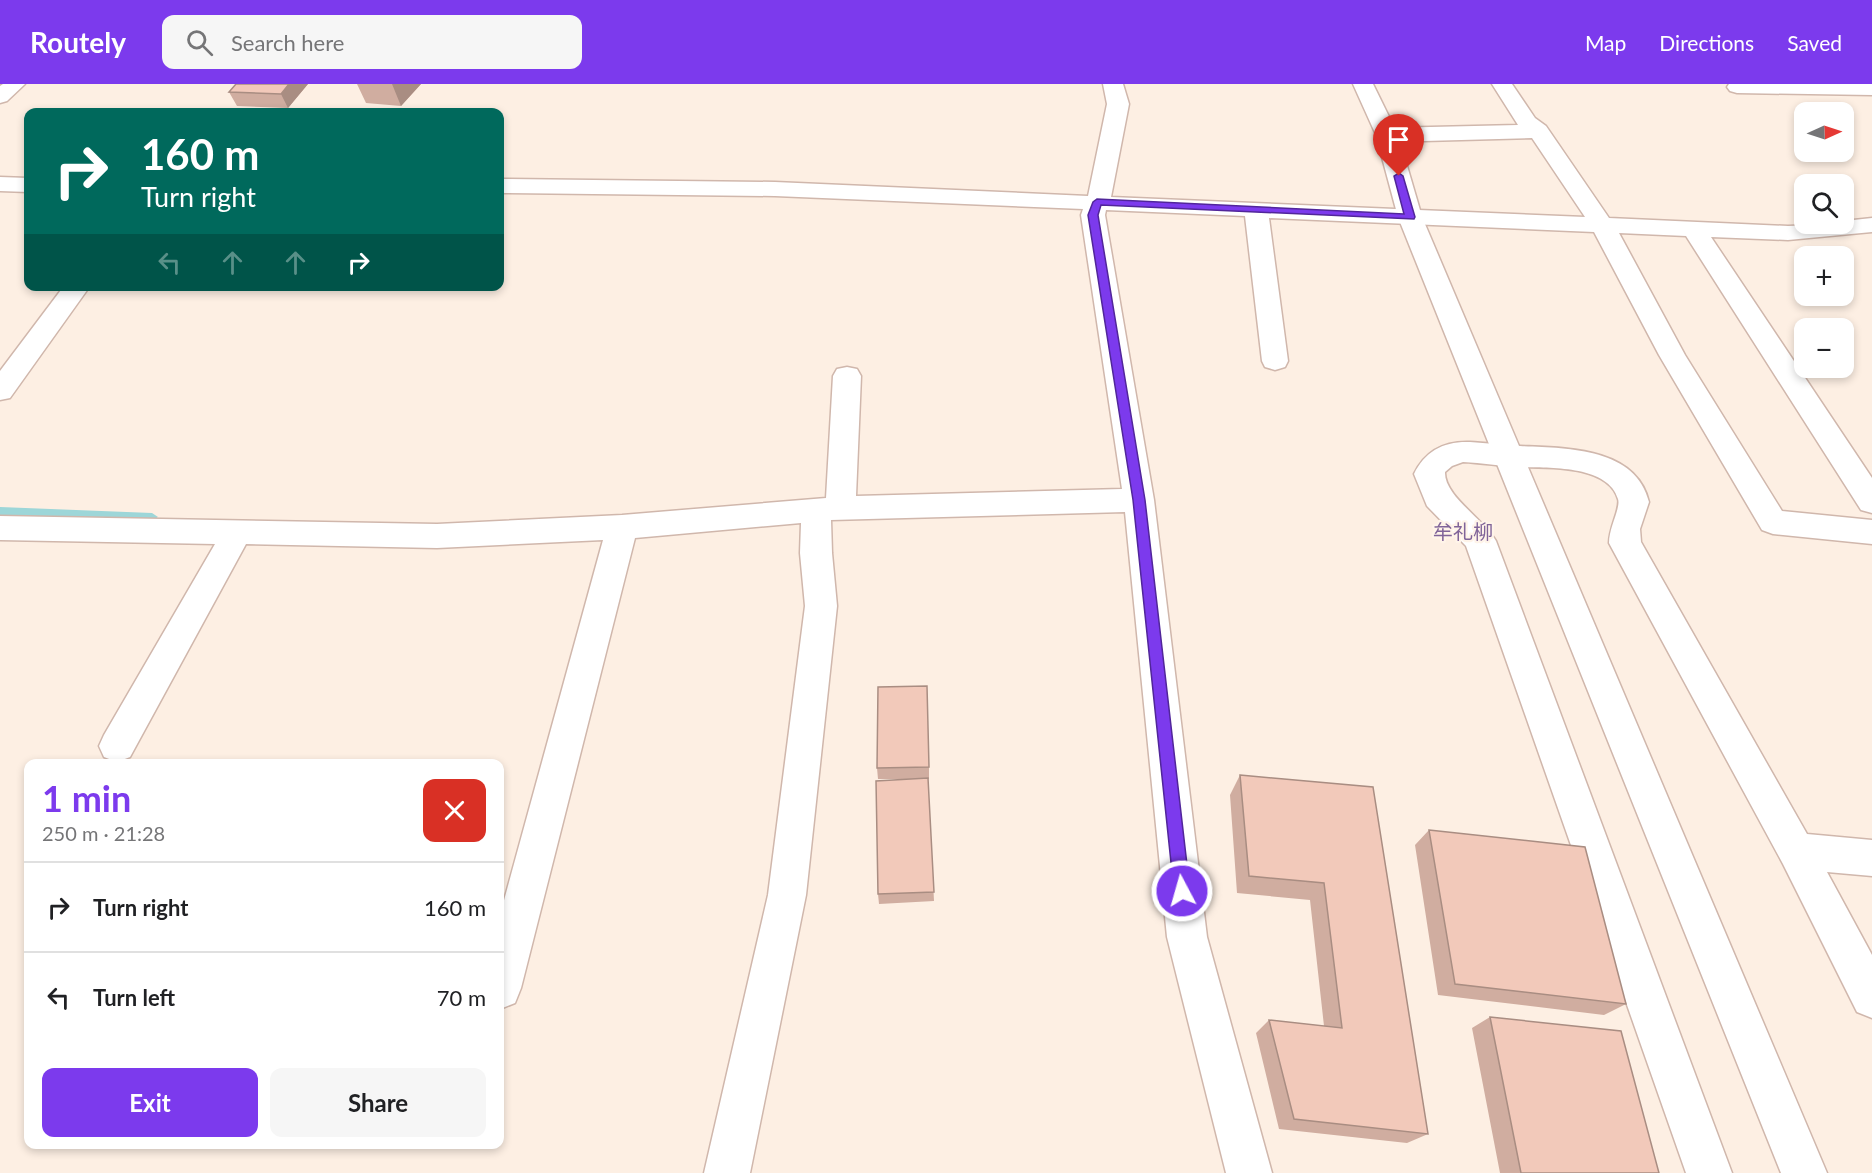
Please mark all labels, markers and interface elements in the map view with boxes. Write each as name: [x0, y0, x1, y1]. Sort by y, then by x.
search box: [162, 15, 582, 69]
text: Routely: [30, 25, 126, 59]
icon: search: [183, 26, 216, 59]
text: Search here: [231, 29, 344, 56]
text: Map: [1585, 30, 1626, 55]
text: Directions: [1659, 30, 1754, 55]
text: Saved: [1787, 30, 1842, 55]
north arrow: [1794, 102, 1854, 162]
map controls: [1794, 102, 1854, 378]
pin: [1373, 114, 1424, 176]
icon: arrive: [1382, 123, 1415, 156]
text: 160 m: [141, 129, 259, 179]
icon: right: [42, 132, 120, 210]
button: search: [1794, 174, 1854, 234]
text: Turn right: [141, 180, 256, 213]
icon: left: [153, 246, 186, 279]
icon: ahead: [216, 246, 249, 279]
icon: ahead: [279, 246, 312, 279]
icon: right: [342, 246, 375, 279]
button: +: [1794, 246, 1854, 306]
button: −: [1794, 318, 1854, 378]
district label: 牟礼柳: [1433, 519, 1493, 543]
text: 1 min: [42, 776, 131, 820]
button: close: [423, 779, 486, 842]
text: 250 m · 21:28: [42, 821, 165, 845]
position arrow: [1150, 859, 1214, 923]
icon: right: [42, 891, 75, 924]
text: Turn right: [93, 894, 188, 921]
text: 160 m: [424, 894, 486, 921]
icon: left: [42, 981, 75, 1014]
text: Turn left: [93, 984, 175, 1011]
text: 70 m: [437, 984, 486, 1011]
button: Exit: [42, 1068, 258, 1137]
button: Share: [270, 1068, 486, 1137]

